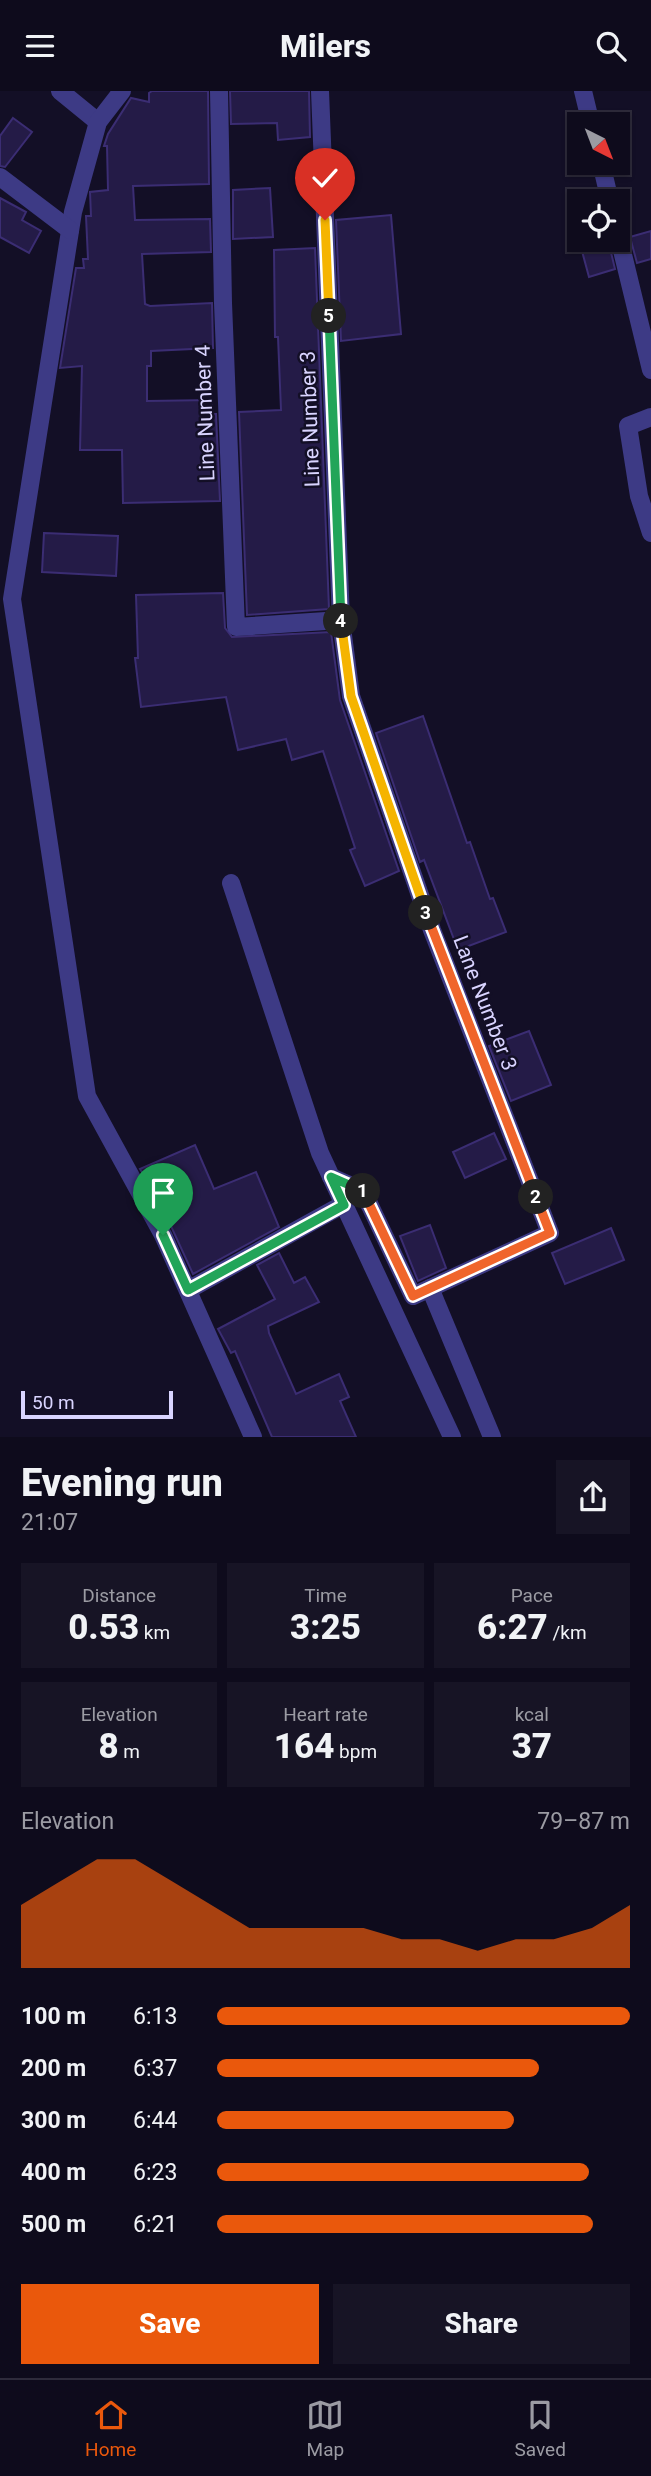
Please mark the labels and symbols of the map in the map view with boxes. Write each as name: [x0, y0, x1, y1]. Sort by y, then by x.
north arrow: [567, 112, 630, 175]
pin: [295, 148, 355, 220]
pin: 5: [312, 299, 346, 334]
street label: Line Number 4: [191, 344, 219, 482]
street label: Line Number 3: [296, 350, 324, 488]
pin: 4: [324, 603, 358, 639]
pin: 3: [408, 895, 444, 931]
street label: Lane Number 3: [448, 932, 522, 1074]
pin: [133, 1163, 193, 1235]
pin: 1: [346, 1173, 380, 1209]
pin: 2: [518, 1179, 554, 1215]
scale bar: [21, 1387, 173, 1419]

